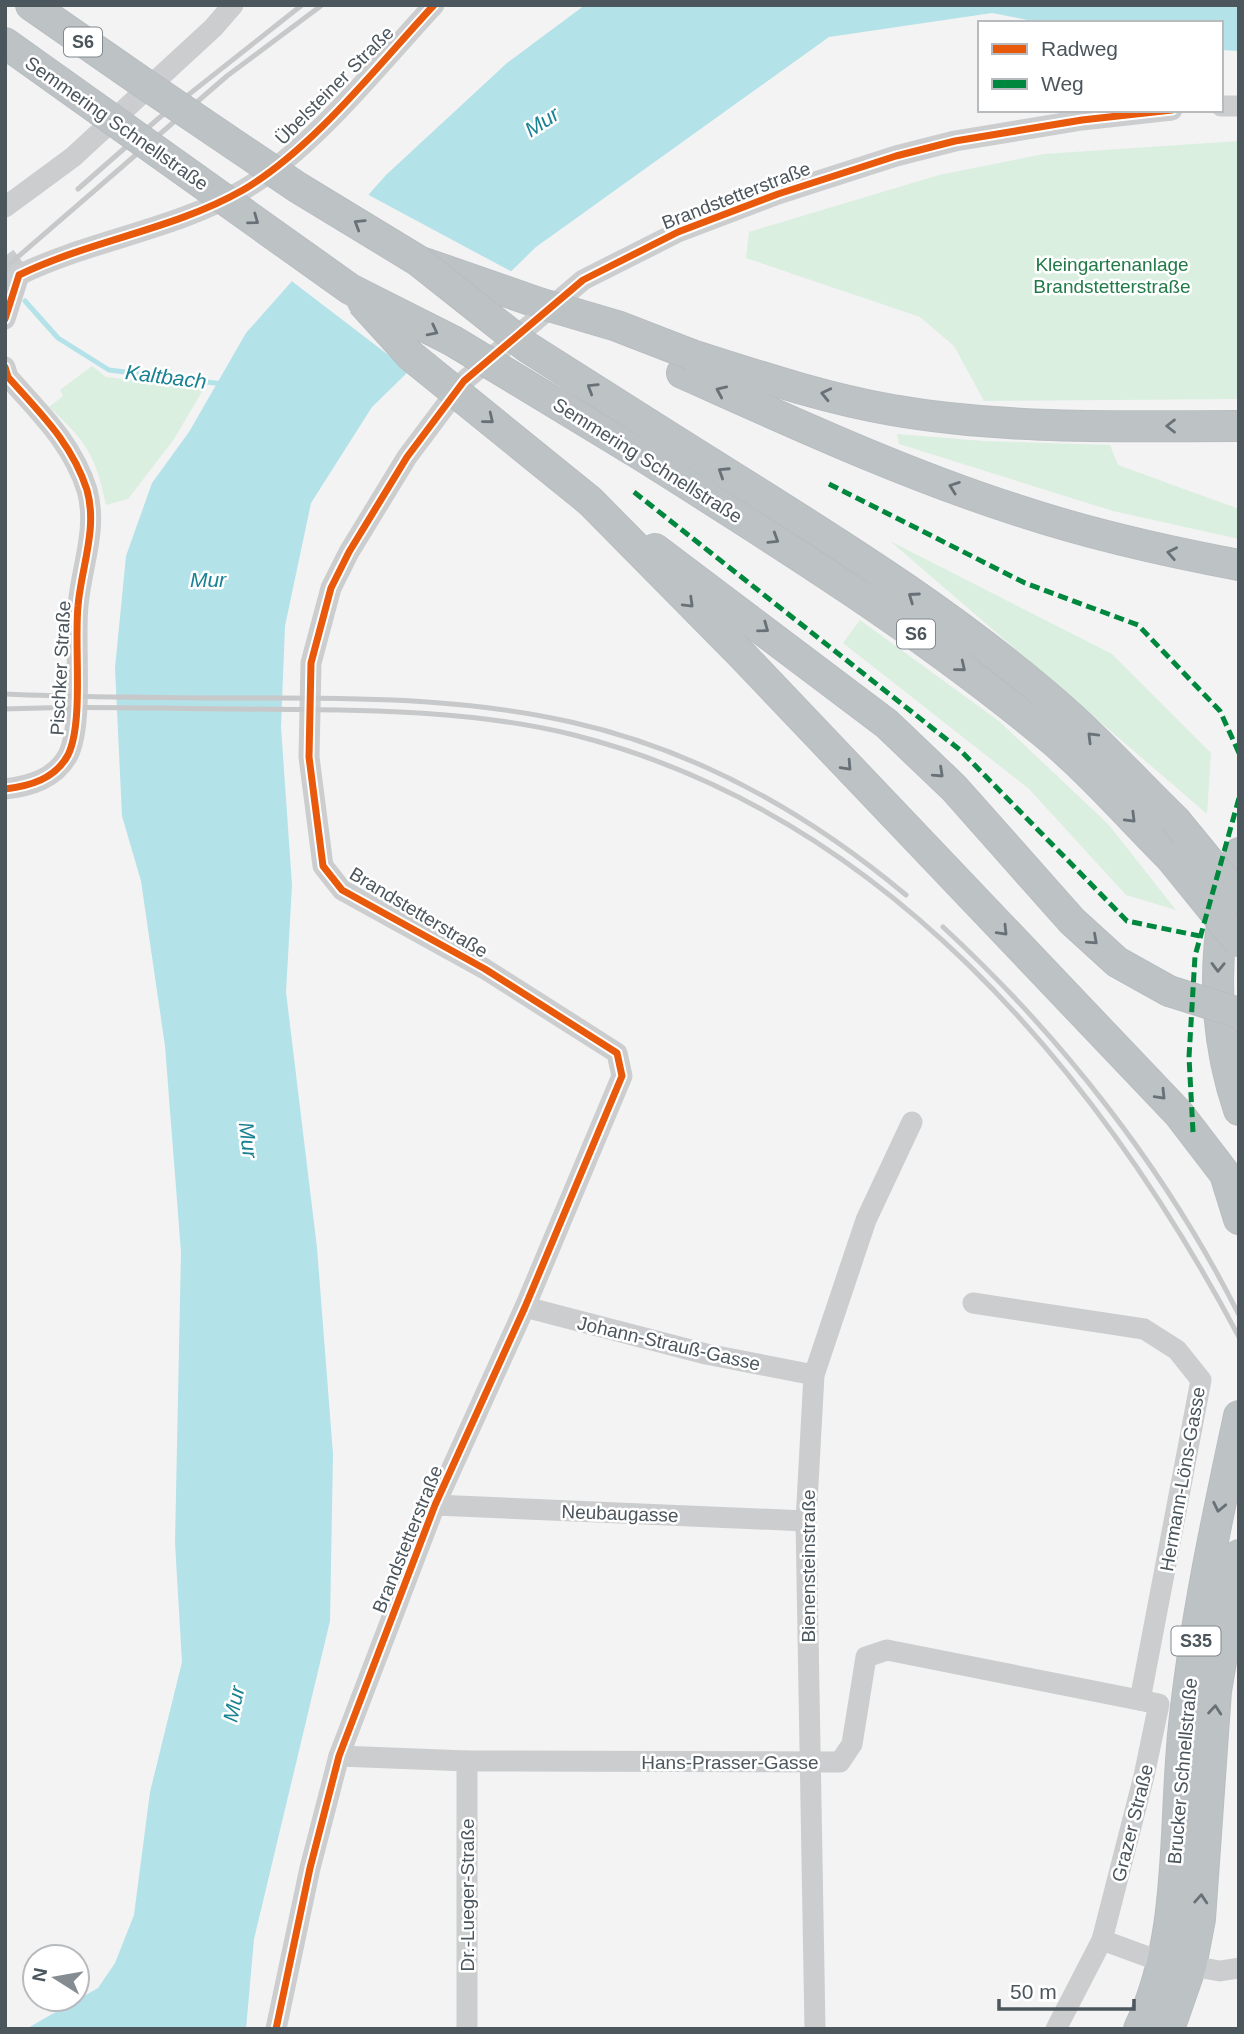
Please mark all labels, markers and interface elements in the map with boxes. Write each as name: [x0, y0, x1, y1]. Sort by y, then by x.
legend: [978, 21, 1223, 112]
street label: Übelsteiner Straße: [271, 22, 398, 149]
road number: S6: [64, 28, 102, 56]
text: Radweg: [1041, 37, 1118, 60]
street label: Semmering Schnellstraße: [21, 52, 212, 195]
text: Weg: [1041, 72, 1084, 95]
water label: Mur: [520, 102, 564, 141]
street label: Brandstetterstraße: [659, 157, 813, 233]
one-way arrow: [246, 212, 259, 224]
one-way arrow: [353, 220, 366, 233]
park label: Kleingartenanlage Brandstetterstraße: [1033, 254, 1191, 297]
one-way arrow: [426, 323, 438, 337]
water label: Kaltbach: [124, 360, 208, 393]
one-way arrow: [587, 383, 600, 396]
one-way arrow: [716, 385, 728, 399]
one-way arrow: [820, 388, 832, 402]
street label: Semmering Schnellstraße: [549, 394, 746, 527]
one-way arrow: [481, 411, 494, 423]
one-way arrow: [1165, 418, 1175, 434]
one-way arrow: [718, 467, 731, 480]
one-way arrow: [948, 482, 960, 496]
one-way arrow: [766, 530, 779, 543]
one-way arrow: [1166, 546, 1178, 561]
water label: Mur: [190, 568, 227, 591]
one-way arrow: [908, 592, 921, 605]
one-way arrow: [681, 594, 694, 607]
street label: Pischker Straße: [46, 600, 75, 736]
one-way arrow: [756, 620, 768, 633]
road number: S6: [897, 620, 935, 648]
one-way arrow: [953, 659, 966, 671]
one-way arrow: [1087, 733, 1100, 746]
one-way arrow: [838, 758, 851, 771]
one-way arrow: [931, 765, 944, 778]
one-way arrow: [1122, 810, 1135, 823]
street label: Brandstetterstraße: [346, 863, 492, 962]
one-way arrow: [995, 923, 1008, 936]
one-way arrow: [1085, 932, 1098, 944]
one-way arrow: [1210, 963, 1226, 973]
one-way arrow: [1153, 1087, 1166, 1100]
water label: Mur: [235, 1121, 262, 1160]
street label: Johann-Strauß-Gasse: [575, 1312, 762, 1375]
street label: Hermann-Löns-Gasse: [1156, 1385, 1209, 1573]
street label: Brandstetterstraße: [368, 1462, 447, 1616]
street label: Bienensteinstraße: [798, 1489, 819, 1643]
street label: Neubaugasse: [561, 1501, 679, 1526]
one-way arrow: [1213, 1501, 1228, 1513]
road number: S35: [1172, 1626, 1220, 1656]
street label: Brucker Schnellstraße: [1164, 1677, 1201, 1865]
water label: Mur: [219, 1683, 249, 1724]
one-way arrow: [1207, 1704, 1222, 1715]
street label: Hans-Prasser-Gasse: [641, 1752, 819, 1773]
street label: Grazer Straße: [1108, 1762, 1157, 1884]
street label: Dr.-Lueger-Straße: [457, 1818, 478, 1972]
one-way arrow: [1193, 1893, 1208, 1904]
north arrow: [21, 1943, 91, 2013]
text: N: [28, 1966, 51, 1984]
scale bar: [999, 1968, 1134, 2012]
text: 50 m: [1010, 1980, 1057, 2003]

